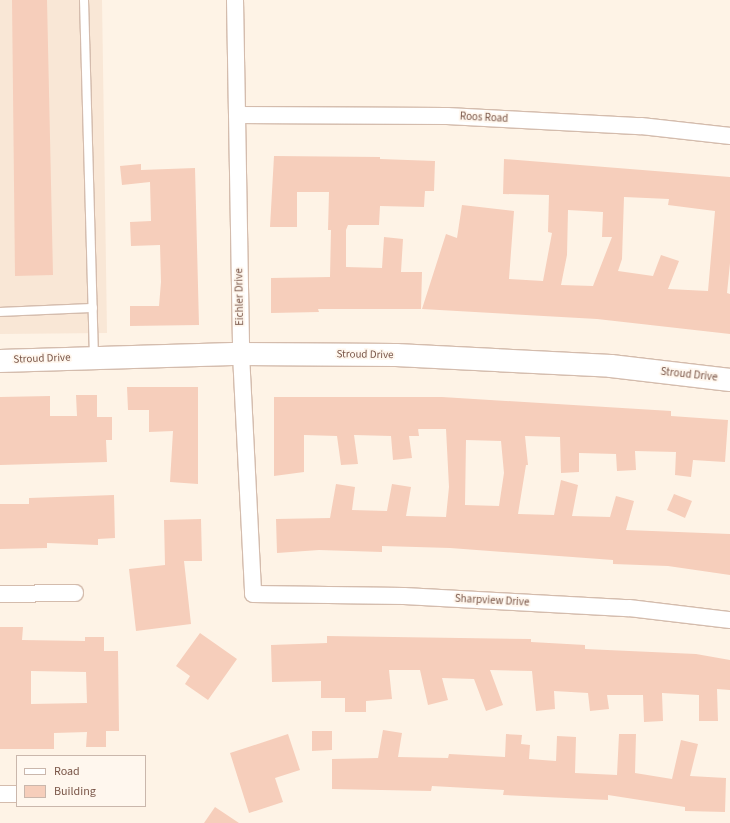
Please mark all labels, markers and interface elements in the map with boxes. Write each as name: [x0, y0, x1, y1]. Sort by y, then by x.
street label: Roos Road: [459, 110, 509, 126]
street label: Eichler Drive: [233, 268, 247, 326]
street label: Stroud Drive: [336, 348, 394, 362]
street label: Stroud Drive: [13, 351, 71, 367]
street label: Stroud Drive: [660, 365, 718, 385]
street label: Sharpview Drive: [454, 592, 530, 610]
legend: [16, 755, 146, 807]
text: Road: [54, 763, 80, 780]
text: Building: [54, 783, 96, 800]

